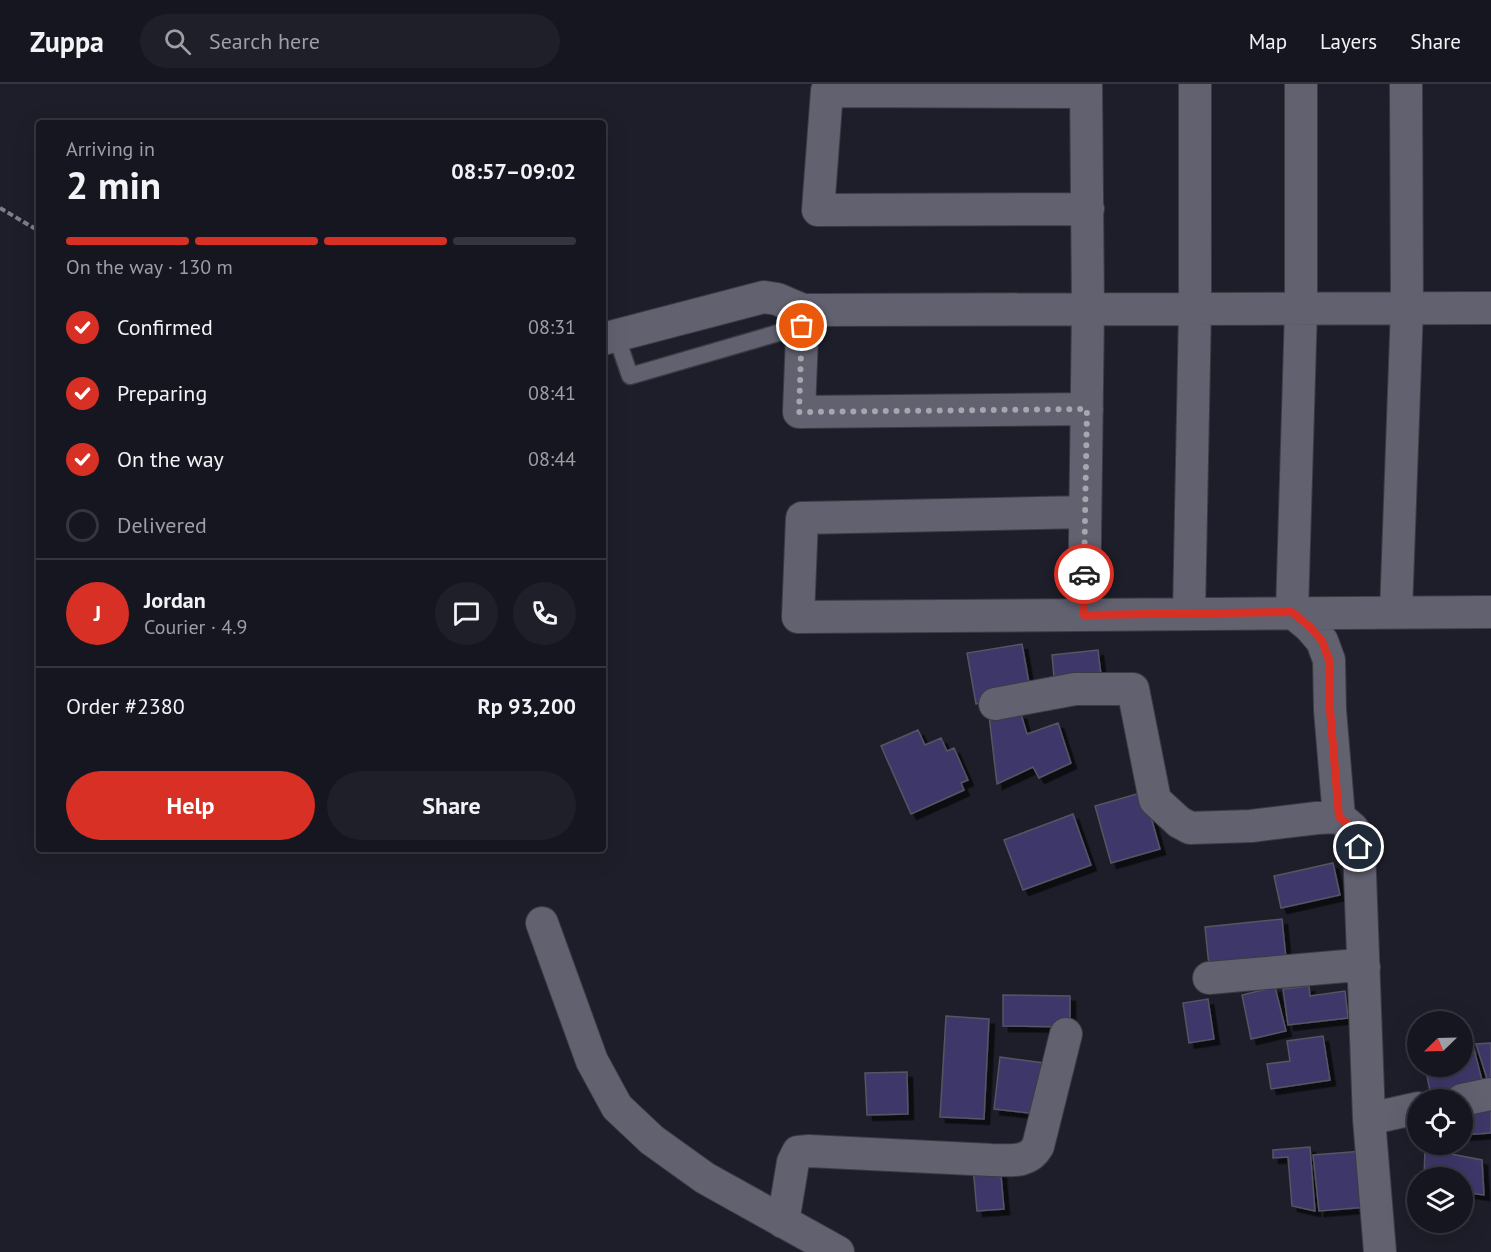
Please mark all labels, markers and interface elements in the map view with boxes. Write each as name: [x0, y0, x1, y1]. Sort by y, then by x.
search box: [140, 14, 560, 68]
text: Zuppa: [30, 23, 104, 60]
icon: search: [161, 25, 194, 58]
text: Search here: [209, 27, 320, 55]
text: Map: [1249, 28, 1287, 55]
text: Layers: [1320, 28, 1377, 55]
text: Share: [1410, 28, 1461, 55]
text: Arriving in: [66, 136, 155, 162]
text: 08:57–09:02: [451, 157, 576, 185]
text: 2 min: [66, 159, 161, 210]
text: On the way · 130 m: [66, 254, 233, 280]
pin: [776, 300, 827, 351]
icon: bag: [785, 309, 818, 342]
icon: check: [66, 311, 99, 344]
text: Confirmed: [117, 313, 213, 341]
text: 08:31: [528, 314, 576, 340]
icon: check: [66, 377, 99, 410]
text: Preparing: [117, 379, 207, 407]
text: 08:41: [528, 380, 576, 406]
icon: check: [66, 443, 99, 476]
text: On the way: [117, 445, 224, 473]
text: 08:44: [528, 446, 576, 472]
text: Delivered: [117, 511, 207, 539]
courier: [1054, 544, 1114, 604]
icon: car: [1068, 558, 1101, 591]
button: chat: [435, 582, 498, 645]
button: phone: [513, 582, 576, 645]
text: Jordan: [144, 586, 206, 614]
text: J: [94, 599, 101, 627]
text: Courier · 4.9: [144, 614, 247, 640]
text: Order #2380: [66, 692, 185, 720]
text: Rp 93,200: [477, 692, 576, 720]
button: Help: [66, 771, 315, 840]
button: Share: [327, 771, 576, 840]
pin: [1333, 821, 1384, 872]
icon: home: [1342, 830, 1375, 863]
north arrow: [1407, 1011, 1473, 1077]
map controls: [1407, 1011, 1473, 1233]
button: locate: [1407, 1089, 1473, 1155]
button: layers: [1407, 1167, 1473, 1233]

